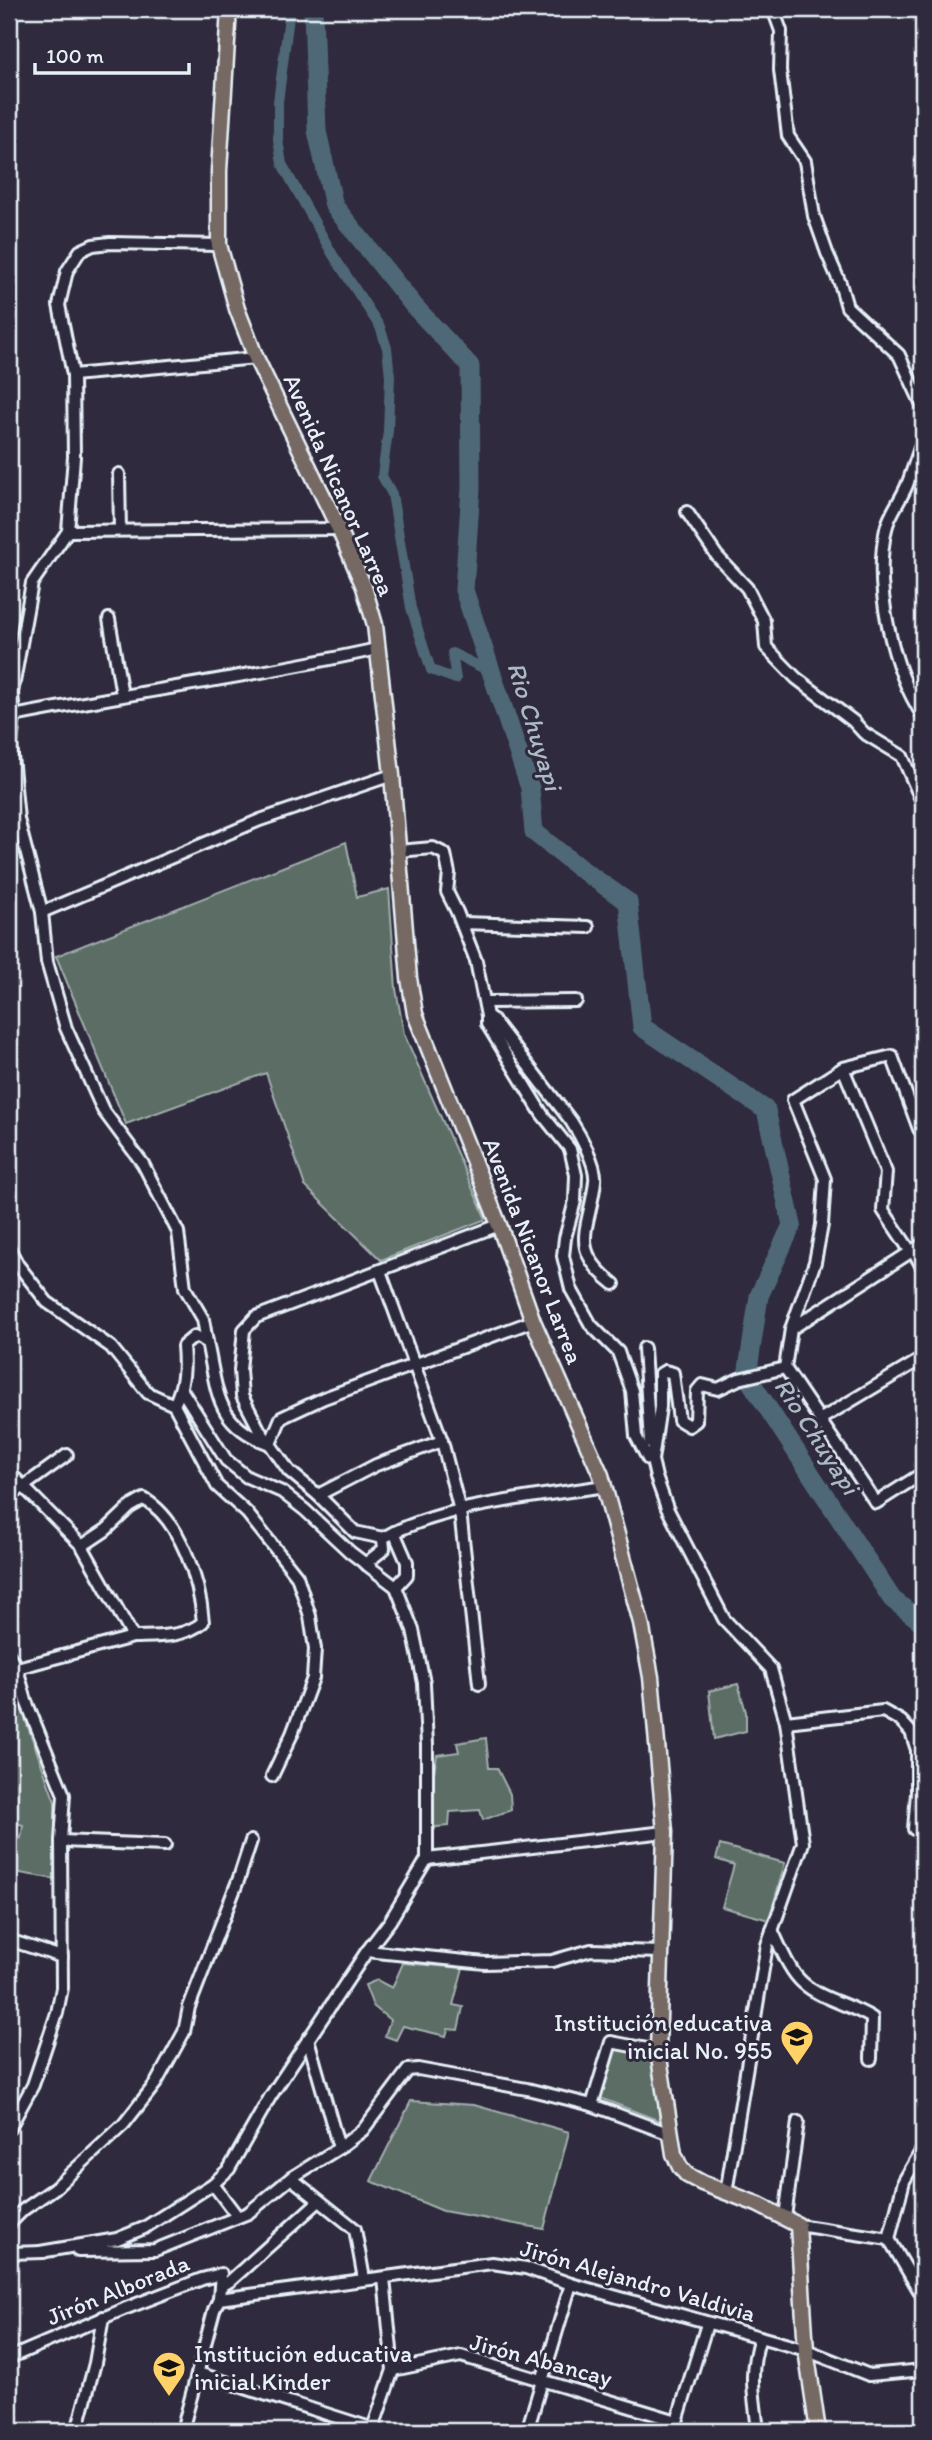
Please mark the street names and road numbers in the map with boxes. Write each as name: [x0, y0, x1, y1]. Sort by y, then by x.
street label: Avenida Nicanor Larrea: [277, 369, 402, 601]
street label: Avenida Nicanor Larrea: [477, 1134, 590, 1368]
street label: Jirón Alejandro Valdivia: [517, 2233, 760, 2328]
street label: Jirón Alborada: [42, 2248, 194, 2331]
street label: Jirón Abancay: [467, 2327, 616, 2393]

